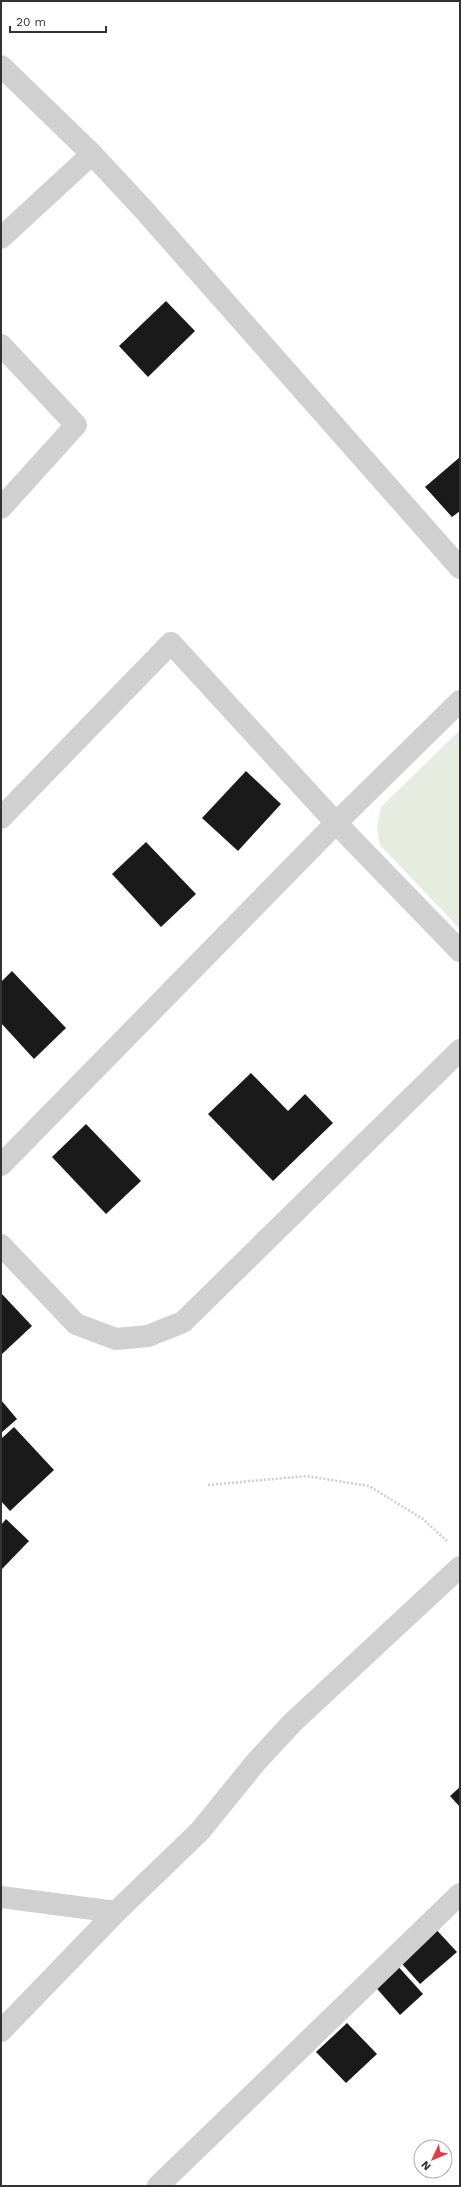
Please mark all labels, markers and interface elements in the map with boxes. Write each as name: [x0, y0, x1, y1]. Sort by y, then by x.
scale bar: [10, 8, 106, 34]
text: 20 m: [16, 15, 46, 29]
north arrow: [413, 2139, 453, 2179]
text: N: [419, 2158, 434, 2173]

